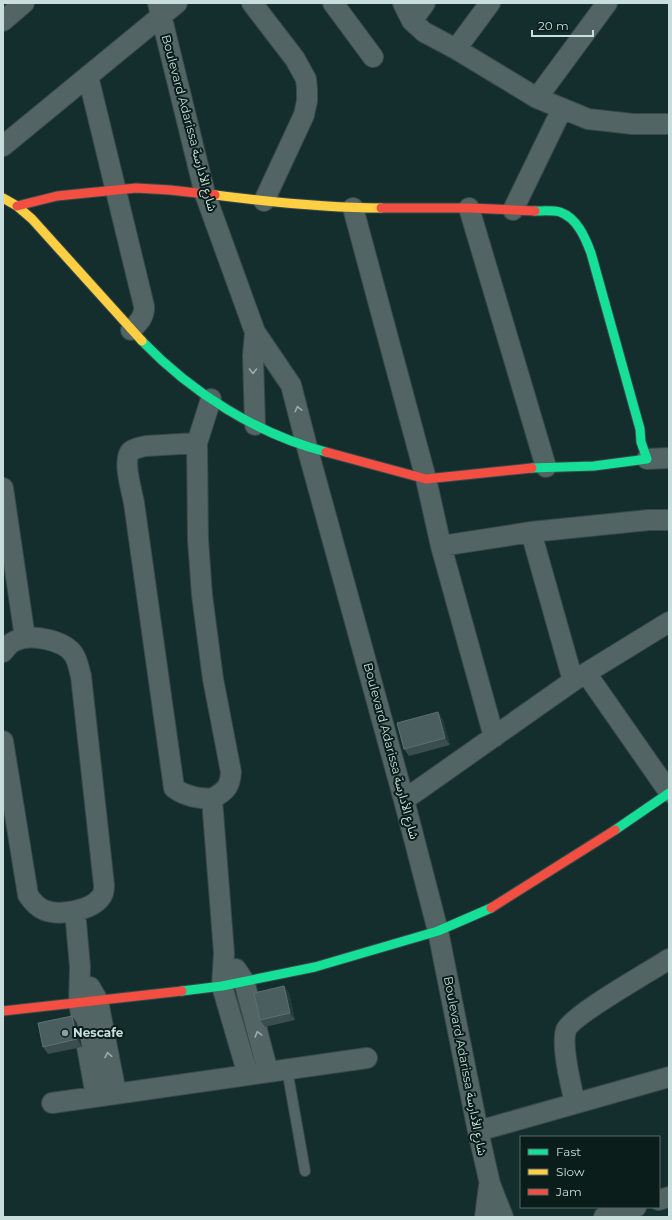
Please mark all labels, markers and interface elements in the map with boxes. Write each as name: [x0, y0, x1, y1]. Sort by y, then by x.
scale bar: [532, 12, 593, 38]
text: 20 m: [538, 18, 569, 33]
street label: Boulevard Adarissa شارع الأدارسة: [157, 33, 220, 213]
one-way arrow: [249, 368, 258, 374]
one-way arrow: [294, 406, 302, 412]
street label: Boulevard Adarissa شارع الأدارسة: [359, 661, 422, 841]
street label: Boulevard Adarissa شارع الأدارسة: [439, 975, 490, 1157]
place label: Nescafe: [73, 1025, 124, 1040]
marker: Nescafe: [60, 1028, 70, 1038]
one-way arrow: [254, 1031, 263, 1038]
one-way arrow: [105, 1052, 113, 1058]
legend: [520, 1136, 660, 1208]
text: Fast: [556, 1144, 581, 1159]
text: Slow: [556, 1164, 585, 1179]
text: Jam: [555, 1184, 582, 1199]

